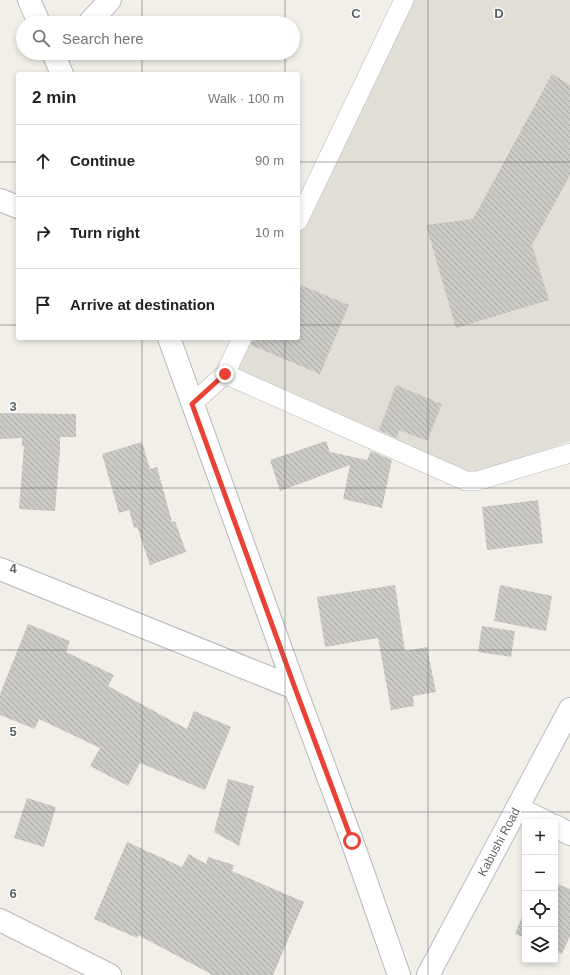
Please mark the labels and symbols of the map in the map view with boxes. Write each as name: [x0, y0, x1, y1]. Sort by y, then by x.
text: C: [351, 6, 361, 21]
text: D: [494, 6, 504, 21]
route end: [216, 365, 234, 383]
text: 3: [9, 399, 17, 414]
text: 4: [9, 561, 17, 576]
text: 5: [9, 724, 17, 739]
street label: Kabushi Road: [475, 805, 523, 879]
route start: [343, 832, 361, 850]
text: 6: [9, 886, 17, 901]

